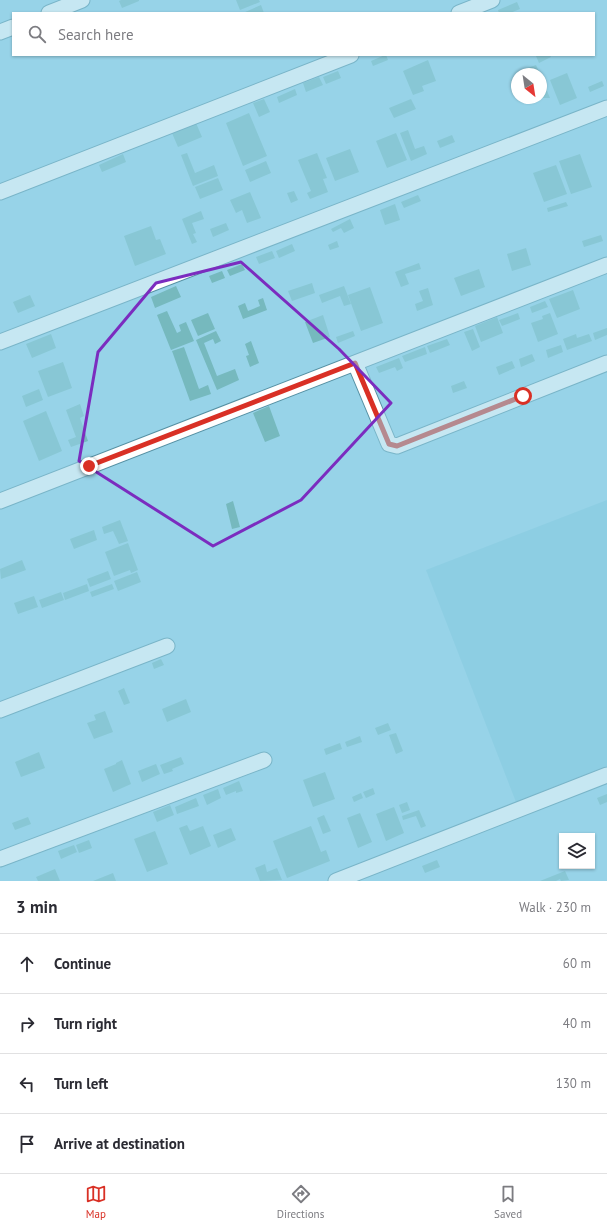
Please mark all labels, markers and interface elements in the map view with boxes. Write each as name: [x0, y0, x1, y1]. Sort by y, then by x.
search box: [12, 12, 595, 56]
icon: search: [26, 23, 48, 45]
text: Search here: [58, 25, 134, 44]
north arrow: [511, 68, 547, 104]
route start: [514, 387, 532, 405]
route end: [80, 457, 98, 475]
map controls: [559, 833, 595, 869]
button: layers: [559, 833, 595, 869]
text: 3 min: [16, 896, 57, 918]
text: Walk · 230 m: [519, 899, 591, 916]
icon: ahead: [16, 953, 38, 975]
text: Continue: [54, 954, 111, 973]
text: 60 m: [563, 955, 591, 972]
icon: right: [16, 1013, 38, 1035]
text: Turn right: [54, 1014, 117, 1033]
text: 40 m: [563, 1015, 591, 1032]
icon: left: [16, 1073, 38, 1095]
text: Turn left: [54, 1074, 108, 1093]
text: 130 m: [556, 1075, 591, 1092]
icon: arrive: [16, 1133, 38, 1155]
text: Arrive at destination: [54, 1134, 185, 1153]
tab: Map: [85, 1183, 107, 1221]
tab: Directions: [277, 1183, 324, 1221]
tab: Saved: [494, 1183, 522, 1221]

